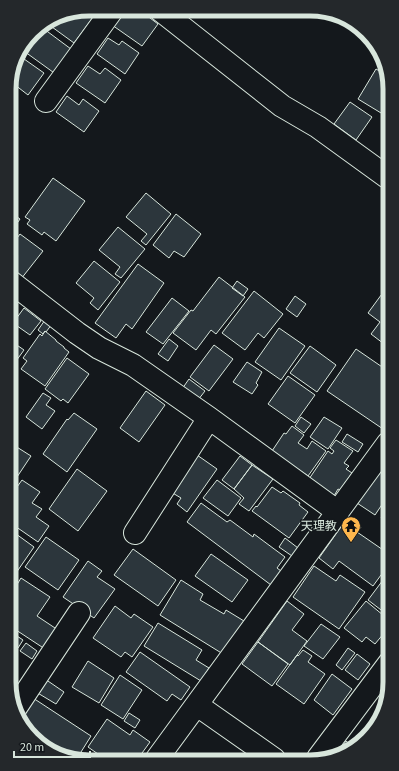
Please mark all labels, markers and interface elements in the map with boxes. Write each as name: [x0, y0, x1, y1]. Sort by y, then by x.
temple icon: 天理教: [340, 515, 362, 543]
place label: 天理教: [301, 518, 337, 535]
scale bar: [14, 733, 90, 759]
text: 20 m: [20, 739, 44, 756]

